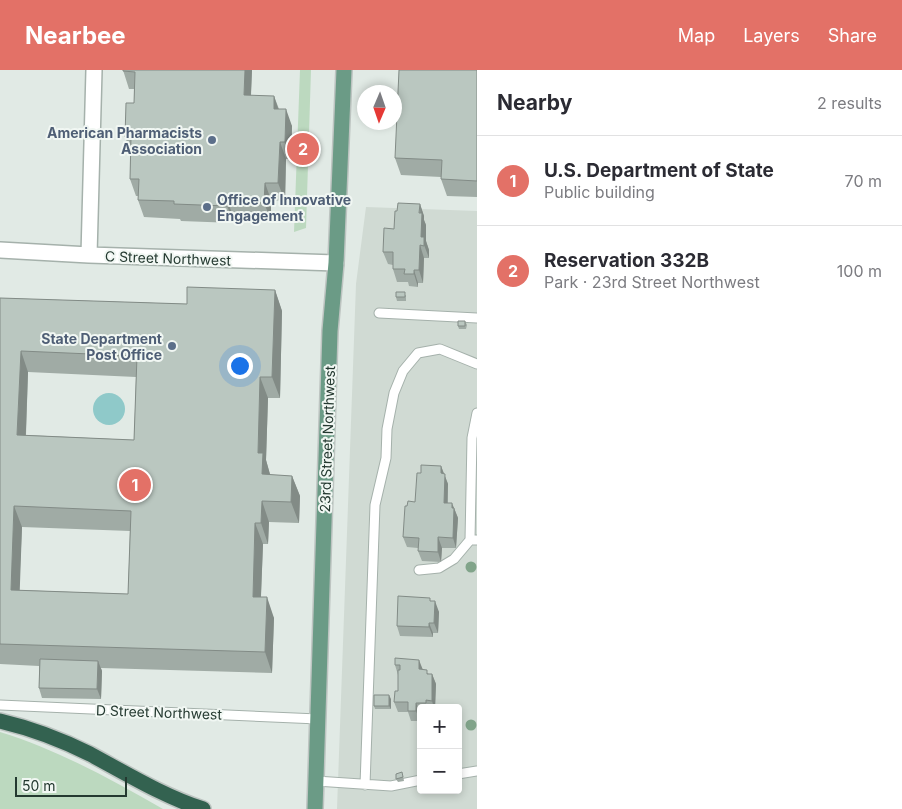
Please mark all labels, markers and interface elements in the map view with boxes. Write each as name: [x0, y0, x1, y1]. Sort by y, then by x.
text: Nearbee: [25, 21, 126, 50]
text: Map: [678, 25, 715, 46]
text: Layers: [743, 25, 800, 46]
text: Share: [828, 25, 877, 46]
north arrow: [357, 85, 402, 130]
text: Nearby: [497, 90, 572, 115]
text: 2 results: [817, 93, 882, 113]
place label: American Pharmacists Association: [47, 124, 202, 157]
pin: 2: [287, 130, 319, 168]
marker: American Pharmacists Association: [206, 134, 218, 146]
text: U.S. Department of State: [544, 159, 774, 182]
text: 1: [510, 171, 516, 191]
text: 70 m: [845, 171, 882, 191]
text: Public building: [544, 182, 655, 202]
place label: Office of Innovative Engagement: [217, 191, 351, 224]
marker: Office of Innovative Engagement: [201, 201, 213, 213]
street label: C Street Northwest: [105, 247, 232, 269]
text: Reservation 332B: [544, 249, 709, 272]
text: 2: [508, 261, 518, 281]
text: 100 m: [837, 261, 882, 281]
text: Park · 23rd Street Northwest: [544, 272, 760, 292]
place label: State Department Post Office: [41, 330, 162, 363]
marker: State Department Post Office: [166, 340, 178, 352]
your location: [227, 353, 253, 379]
street label: 23rd Street Northwest: [316, 365, 338, 513]
pin: 1: [119, 466, 151, 504]
street label: D Street Northwest: [96, 701, 223, 723]
map controls: [417, 704, 462, 794]
button: +: [417, 704, 462, 749]
button: −: [417, 749, 462, 794]
scale bar: [15, 774, 128, 797]
text: 50 m: [22, 777, 56, 794]

